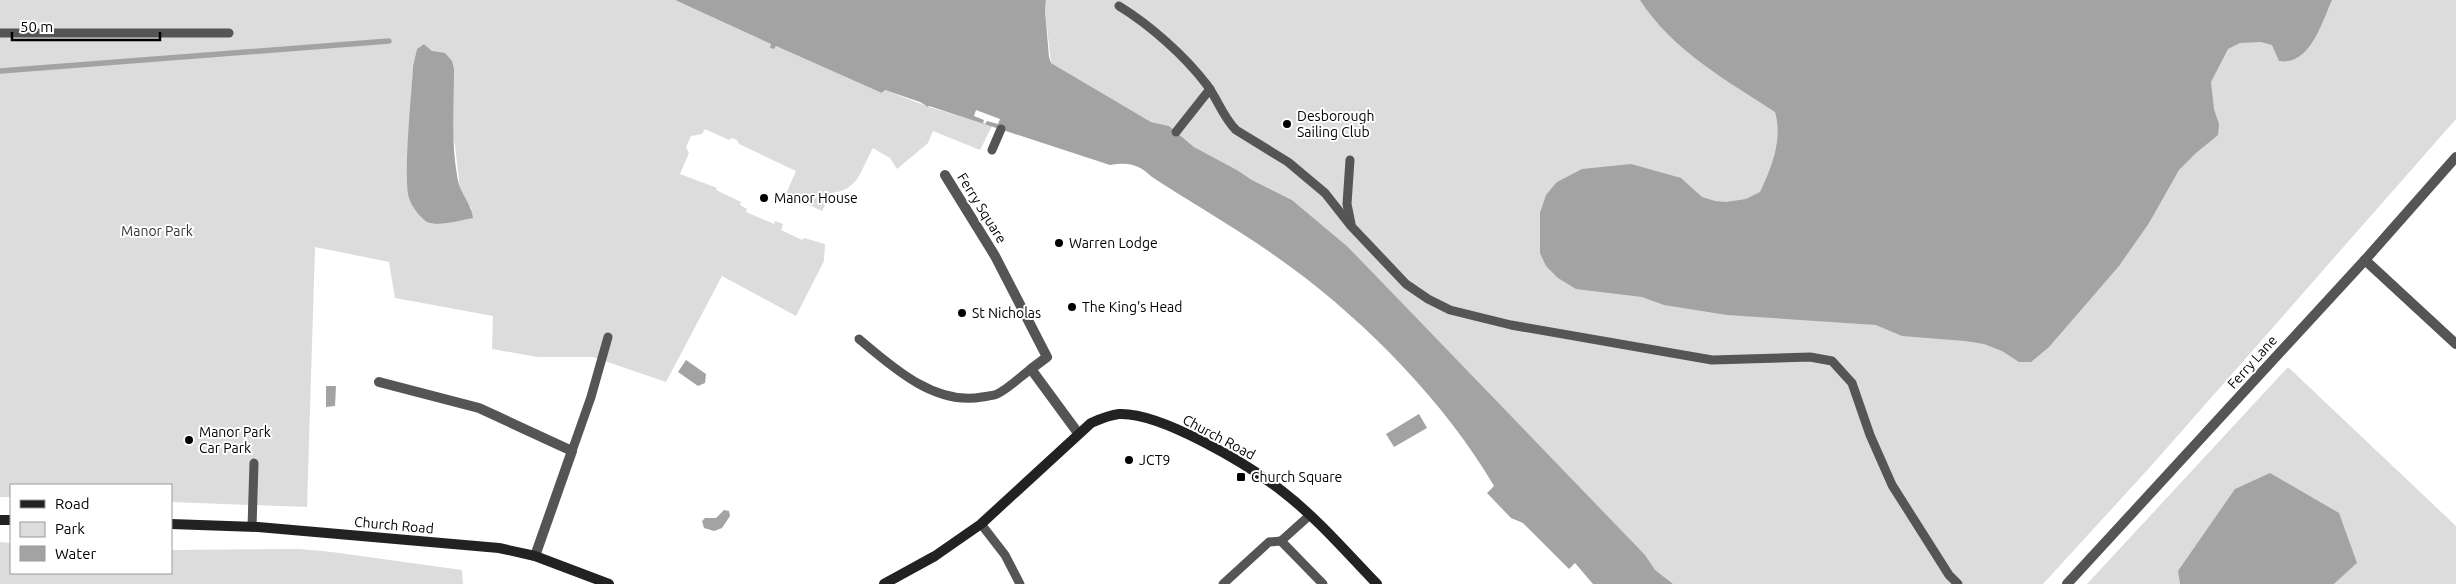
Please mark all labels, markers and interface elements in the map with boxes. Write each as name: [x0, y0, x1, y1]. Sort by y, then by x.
scale bar: [12, 10, 160, 42]
text: 50 m: [20, 18, 53, 35]
place label: Desborough Sailing Club: [1297, 108, 1375, 140]
marker: Desborough Sailing Club: [1281, 118, 1293, 130]
street label: Ferry Square: [954, 170, 1010, 246]
place label: Manor House: [774, 190, 858, 206]
marker: Manor House: [758, 192, 770, 204]
park label: Manor Park: [121, 223, 193, 239]
place label: Warren Lodge: [1069, 235, 1158, 251]
marker: Warren Lodge: [1053, 237, 1065, 249]
place label: The King's Head: [1082, 299, 1183, 315]
marker: The King's Head: [1066, 301, 1078, 313]
place label: St Nicholas: [972, 305, 1041, 321]
marker: St Nicholas: [956, 307, 968, 319]
street label: Ferry Lane: [2224, 332, 2280, 392]
street label: Church Road: [1180, 411, 1258, 463]
place label: Manor Park Car Park: [199, 424, 271, 456]
marker: Manor Park Car Park: [183, 434, 195, 446]
place label: JCT9: [1139, 452, 1170, 468]
marker: JCT9: [1123, 454, 1135, 466]
place label: Church Square: [1251, 469, 1342, 485]
marker: Church Square: [1235, 471, 1247, 483]
legend: [10, 484, 172, 574]
text: Road: [55, 495, 90, 512]
street label: Church Road: [354, 514, 434, 536]
text: Park: [55, 520, 85, 537]
text: Water: [55, 545, 96, 562]

